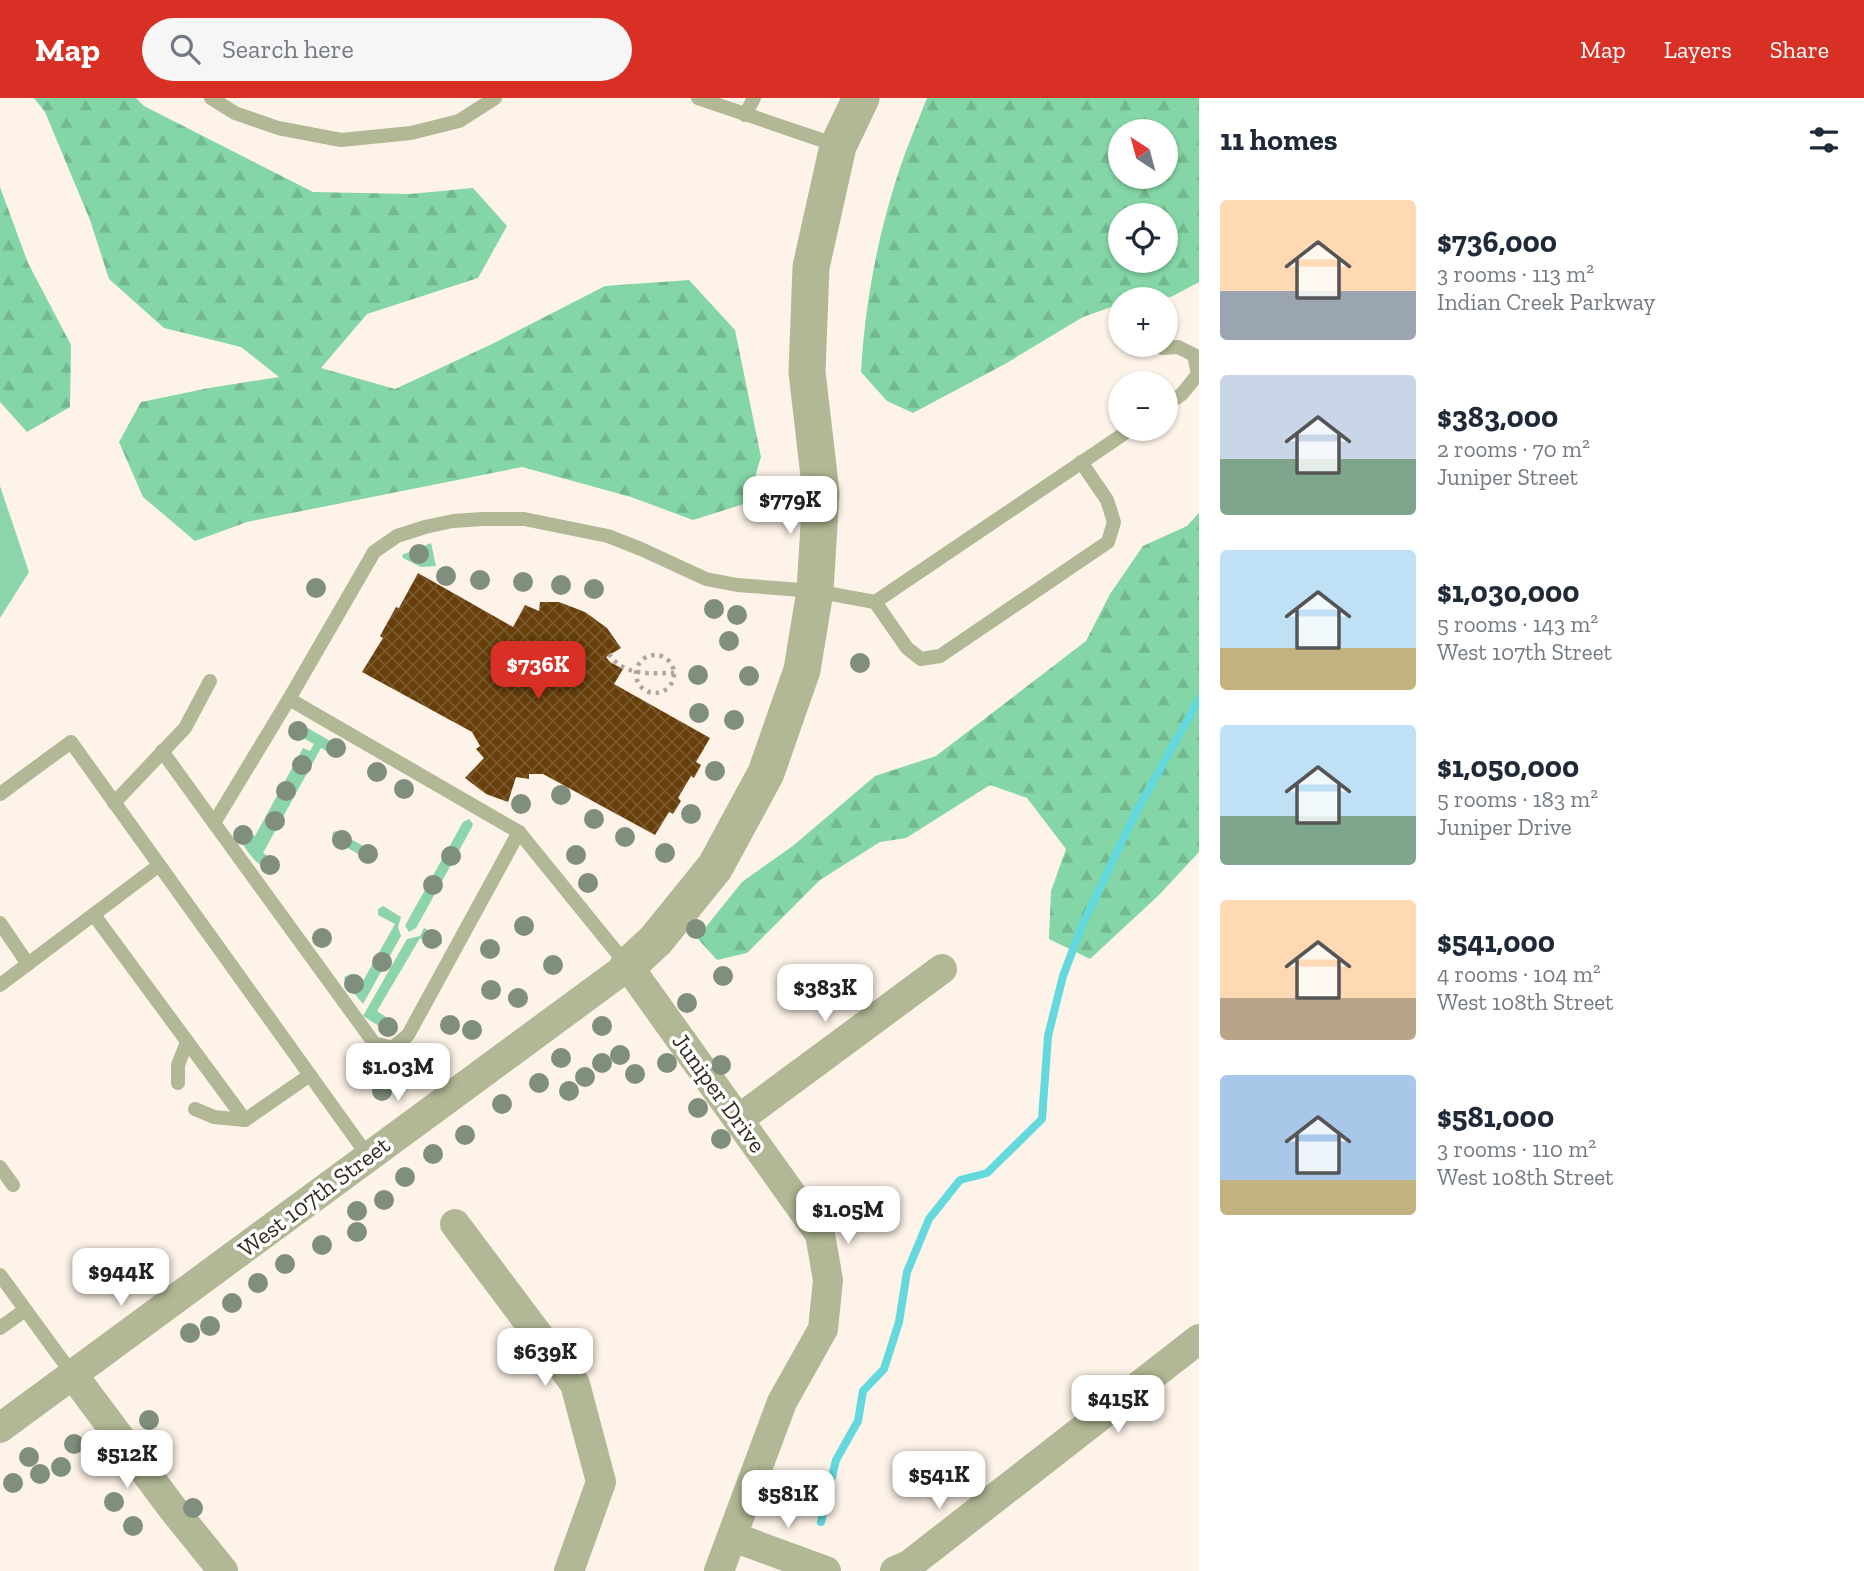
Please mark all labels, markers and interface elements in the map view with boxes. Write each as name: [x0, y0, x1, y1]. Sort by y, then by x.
search box: [142, 18, 632, 81]
text: Map: [35, 30, 100, 69]
icon: search: [166, 30, 204, 68]
text: Search here: [222, 33, 354, 65]
text: Map: [1580, 35, 1626, 64]
text: Layers: [1664, 35, 1732, 64]
text: Share: [1770, 35, 1829, 64]
north arrow: [1108, 119, 1178, 189]
map controls: [1108, 119, 1178, 441]
icon: filters: [1805, 121, 1843, 159]
text: 11 homes: [1220, 122, 1338, 158]
button: locate: [1108, 203, 1178, 273]
text: $736,000: [1437, 224, 1557, 260]
icon: home: [1276, 228, 1360, 312]
text: 3 rooms · 113 m²: [1437, 260, 1594, 288]
button: +: [1108, 287, 1178, 357]
text: Indian Creek Parkway: [1437, 288, 1655, 316]
button: −: [1108, 371, 1178, 441]
text: $383,000: [1437, 399, 1558, 435]
icon: home: [1276, 403, 1360, 487]
text: 2 rooms · 70 m²: [1437, 435, 1590, 463]
text: Juniper Street: [1437, 463, 1578, 491]
pin: $779K: [741, 476, 839, 536]
text: $779K: [759, 485, 821, 513]
text: $1,030,000: [1437, 574, 1580, 610]
icon: home: [1276, 578, 1360, 662]
text: 5 rooms · 143 m²: [1437, 610, 1598, 638]
text: West 107th Street: [1437, 638, 1612, 666]
pin: $736K: [489, 642, 587, 701]
text: $736K: [507, 650, 569, 678]
text: $1,050,000: [1437, 749, 1579, 785]
icon: home: [1276, 753, 1360, 837]
text: 5 rooms · 183 m²: [1437, 785, 1598, 813]
text: Juniper Drive: [1437, 813, 1572, 841]
text: $541,000: [1437, 924, 1555, 960]
icon: home: [1276, 928, 1360, 1012]
text: 4 rooms · 104 m²: [1437, 960, 1601, 988]
pin: $383K: [776, 964, 874, 1024]
text: $383K: [793, 973, 857, 1001]
text: West 108th Street: [1437, 988, 1614, 1016]
street label: Juniper Drive: [666, 1027, 772, 1158]
pin: $1.03M: [341, 1044, 455, 1103]
text: $1.03M: [362, 1052, 434, 1080]
text: $581,000: [1437, 1099, 1554, 1135]
icon: home: [1276, 1103, 1360, 1187]
street label: West 107th Street: [232, 1130, 395, 1263]
text: 3 rooms · 110 m²: [1437, 1135, 1596, 1163]
text: West 108th Street: [1437, 1163, 1614, 1191]
pin: $1.05M: [791, 1186, 905, 1246]
text: $1.05M: [812, 1195, 884, 1223]
pin: $944K: [72, 1248, 170, 1308]
text: $944K: [88, 1257, 154, 1285]
pin: $639K: [496, 1328, 594, 1388]
text: $639K: [513, 1337, 577, 1365]
pin: $415K: [1069, 1376, 1167, 1435]
text: $415K: [1087, 1384, 1149, 1412]
pin: $512K: [78, 1430, 176, 1490]
text: $512K: [97, 1439, 157, 1467]
pin: $541K: [890, 1452, 988, 1511]
text: $541K: [908, 1460, 970, 1488]
pin: $581K: [739, 1470, 837, 1530]
text: $581K: [758, 1479, 818, 1507]

